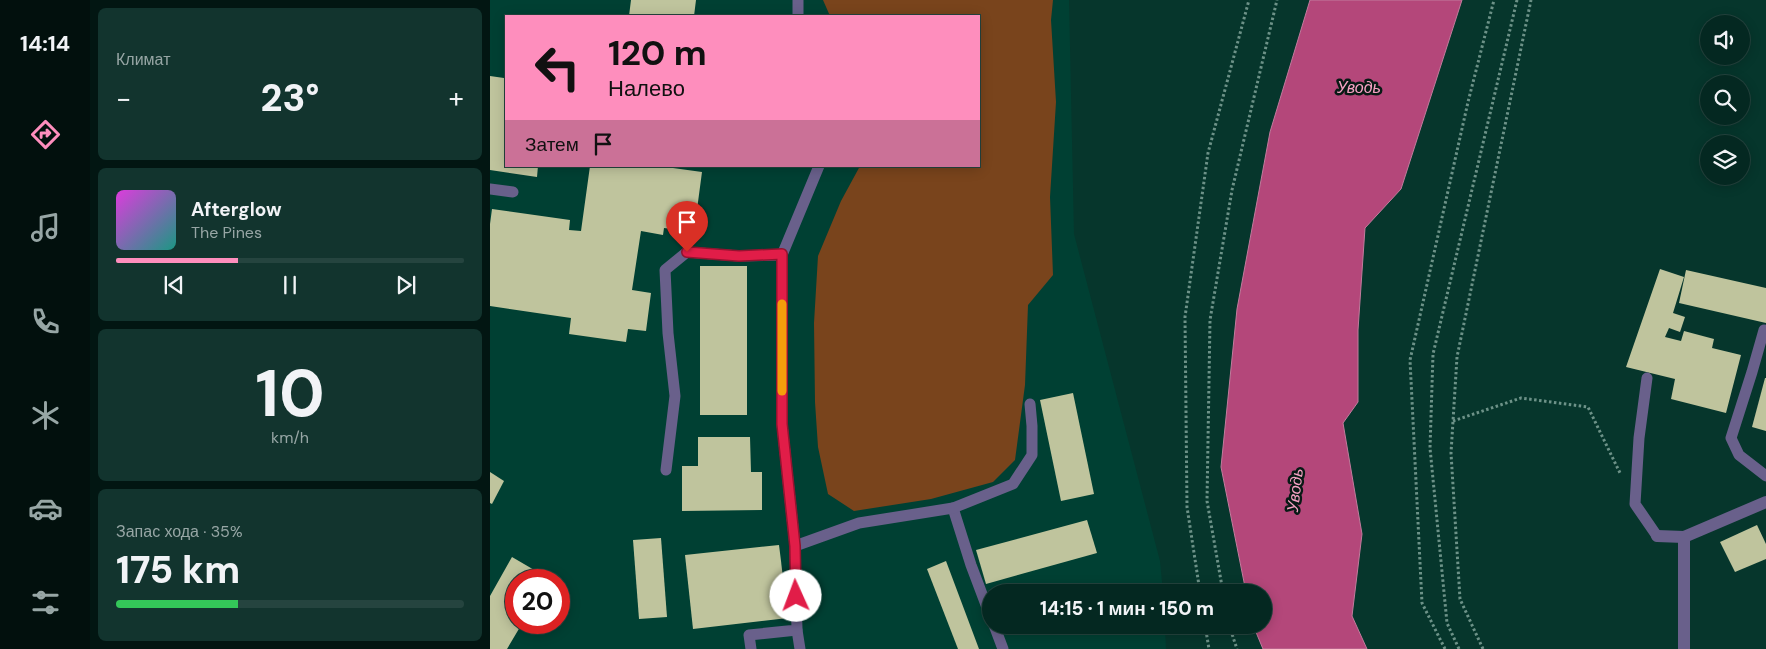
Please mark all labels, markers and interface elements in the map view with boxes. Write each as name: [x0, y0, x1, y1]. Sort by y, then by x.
map controls: [1700, 15, 1750, 185]
button: sound: [1700, 15, 1750, 65]
text: 14:14: [20, 29, 70, 58]
text: 120 m: [608, 30, 707, 76]
icon: left: [525, 35, 590, 100]
text: Климат: [116, 49, 170, 70]
text: 23°: [261, 73, 319, 123]
text: Налево: [608, 74, 685, 103]
button: search: [1700, 75, 1750, 125]
water label: Уводь: [1336, 77, 1381, 98]
text: −: [116, 80, 131, 117]
text: +: [449, 80, 464, 117]
icon: directions: [28, 117, 63, 152]
icon: arrive: [589, 130, 617, 158]
text: Затем: [525, 132, 579, 157]
button: layers: [1700, 135, 1750, 185]
text: Afterglow: [191, 197, 282, 222]
pin: [666, 201, 708, 252]
icon: arrive: [673, 208, 701, 236]
icon: music: [28, 210, 63, 245]
text: The Pines: [191, 222, 262, 243]
icon: previous: [160, 271, 188, 299]
icon: pause: [276, 271, 304, 299]
icon: next: [392, 271, 420, 299]
icon: phone: [28, 304, 63, 339]
text: 10: [255, 352, 325, 436]
icon: climate: [28, 398, 63, 433]
text: km/h: [271, 427, 309, 448]
water label: Уводь: [1282, 467, 1308, 514]
icon: car: [28, 491, 63, 526]
text: Запас хода · 35%: [116, 521, 242, 542]
text: 175 km: [116, 545, 240, 595]
speed limit sign: 20: [505, 569, 570, 634]
position arrow: [769, 569, 821, 621]
icon: filters: [28, 585, 63, 620]
text: 14:15 · 1 мин · 150 m: [1040, 596, 1214, 621]

